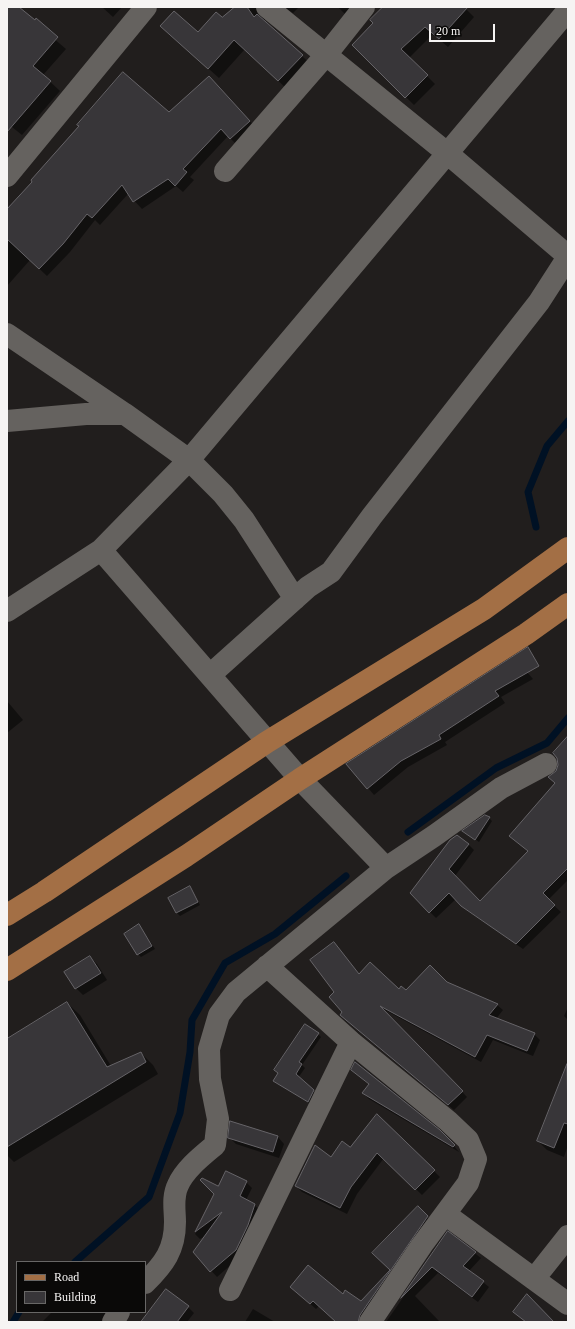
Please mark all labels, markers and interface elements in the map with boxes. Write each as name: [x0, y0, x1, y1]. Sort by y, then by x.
scale bar: [431, 16, 497, 42]
text: 20 m: [436, 24, 460, 38]
legend: [16, 1261, 146, 1313]
text: Road: [54, 1270, 79, 1284]
text: Building: [54, 1290, 96, 1304]

